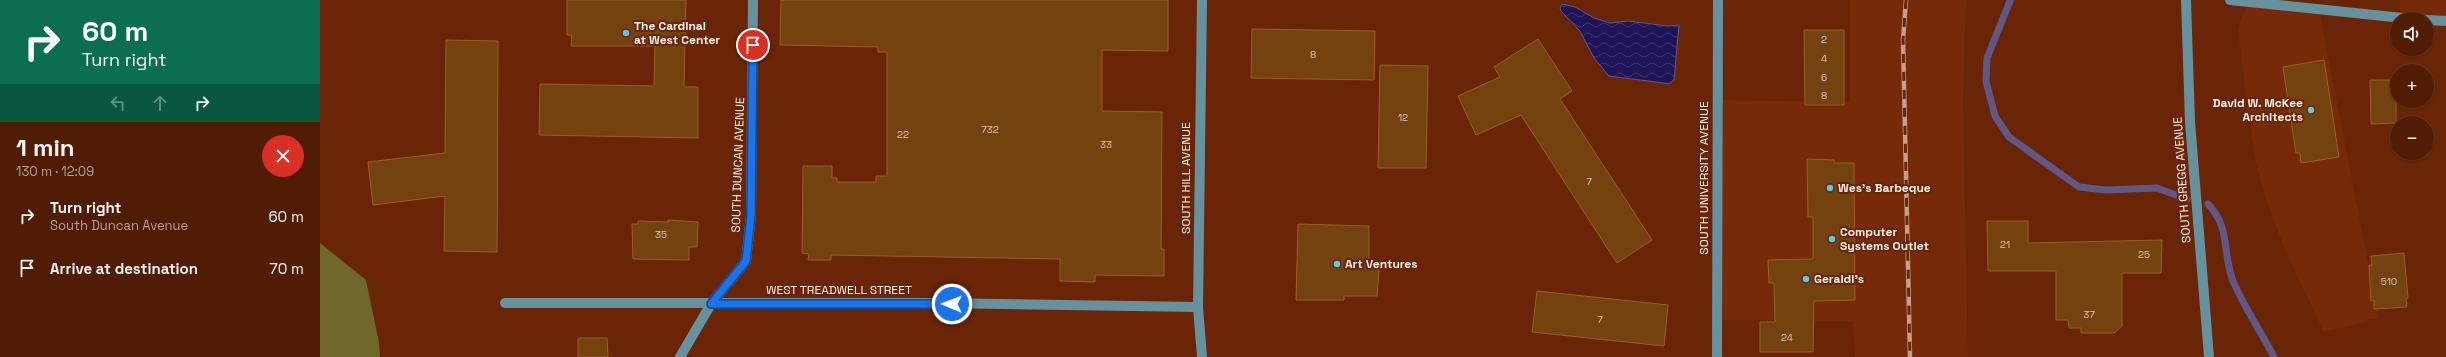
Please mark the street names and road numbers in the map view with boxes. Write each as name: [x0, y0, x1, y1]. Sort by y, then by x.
street label: SOUTH DUNCAN AVENUE: [728, 97, 748, 233]
street label: SOUTH UNIVERSITY AVENUE: [1696, 101, 1712, 255]
street label: SOUTH GREGG AVENUE: [2170, 116, 2194, 244]
street label: SOUTH HILL AVENUE: [1178, 122, 1194, 234]
street label: WEST TREADWELL STREET: [766, 282, 912, 298]

